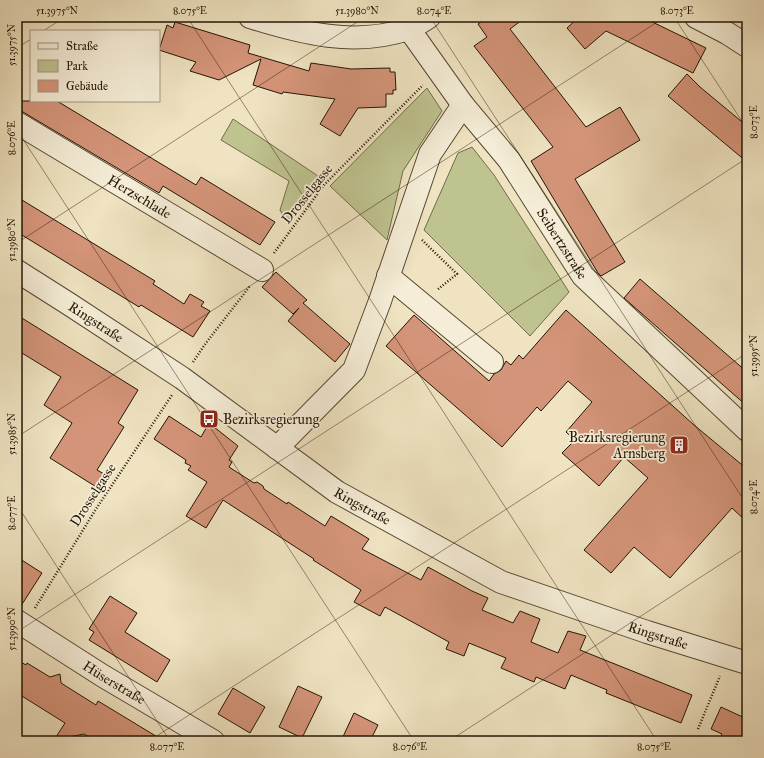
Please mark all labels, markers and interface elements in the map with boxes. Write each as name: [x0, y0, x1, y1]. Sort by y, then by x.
text: 51.3975°N: [36, 5, 79, 17]
text: 8.075°E: [173, 5, 207, 17]
text: 51.3980°N: [335, 5, 379, 17]
text: 8.074°E: [417, 5, 451, 17]
text: 8.073°E: [660, 5, 694, 17]
text: 51.3975°N: [6, 23, 18, 66]
legend: [30, 30, 160, 102]
text: Straße: [66, 39, 98, 53]
text: Park: [66, 59, 88, 73]
text: Gebäude: [66, 79, 108, 93]
text: 8.073°E: [748, 105, 760, 139]
text: 8.076°E: [6, 121, 18, 155]
street label: Drosselgasse: [278, 161, 336, 227]
street label: Herzschlade: [105, 171, 175, 222]
street label: Seibertzstraße: [533, 205, 591, 283]
text: 51.3980°N: [6, 218, 18, 262]
street label: Ringstraße: [65, 298, 127, 346]
text: 51.3995°N: [748, 334, 760, 377]
bus stop icon: Bezirksregierung: [198, 408, 220, 430]
place label: Bezirksregierung: [223, 411, 320, 428]
text: 51.3985°N: [6, 412, 18, 455]
place label: Bezirksregierung Arnsberg: [569, 429, 665, 462]
building icon: Bezirksregierung Arnsberg: [668, 434, 690, 456]
street label: Drosselgasse: [66, 460, 120, 530]
text: 8.074°E: [748, 480, 760, 514]
street label: Ringstraße: [331, 484, 394, 528]
text: 8.077°E: [6, 496, 18, 530]
text: 51.3990°N: [6, 607, 18, 651]
street label: Ringstraße: [626, 618, 690, 653]
street label: Hüserstraße: [80, 657, 149, 708]
text: 8.077°E: [150, 741, 184, 753]
text: 8.076°E: [393, 741, 427, 753]
text: 8.075°E: [637, 741, 671, 753]

